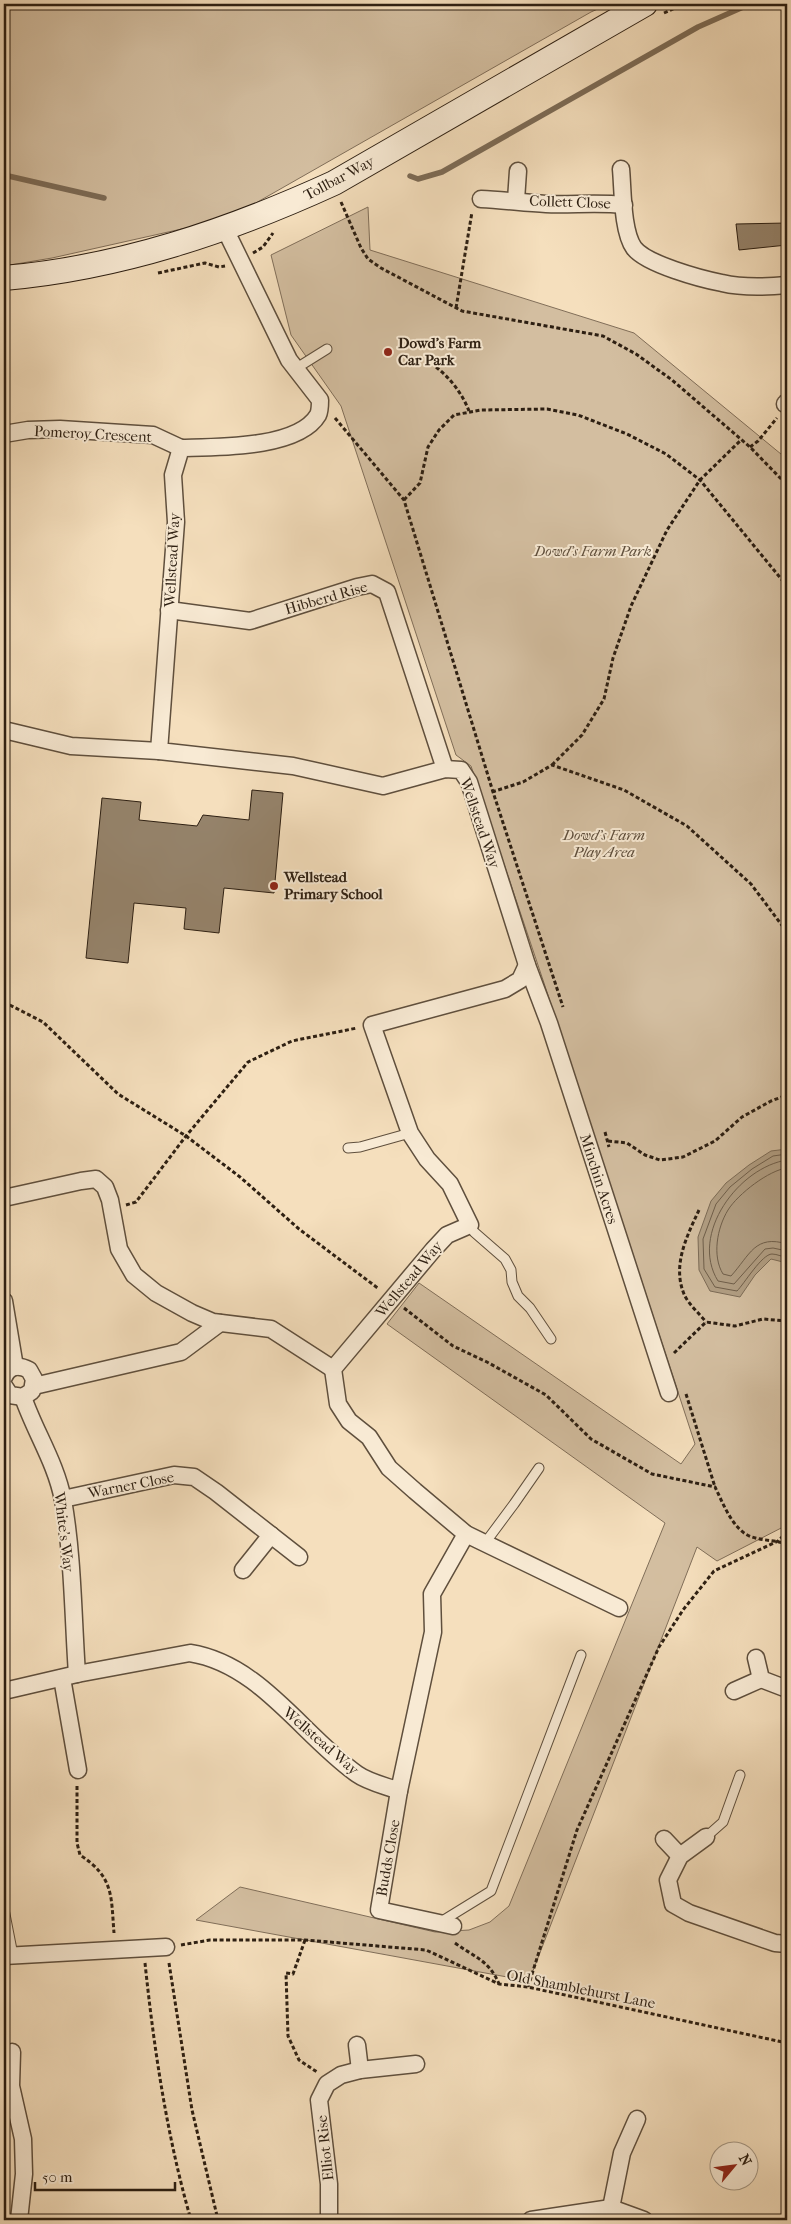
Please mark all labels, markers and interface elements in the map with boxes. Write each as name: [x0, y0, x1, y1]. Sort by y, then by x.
street label: Tollbar Way: [301, 151, 378, 204]
street label: Collett Close: [529, 192, 612, 212]
place label: Dowd's Farm Car Park: [398, 334, 482, 369]
marker: Dowd's Farm Car Park: [382, 346, 394, 358]
street label: Pomeroy Crescent: [34, 422, 153, 446]
street label: Wellstead Way: [160, 511, 184, 609]
park label: Dowd's Farm Park: [533, 542, 652, 560]
street label: Hibberd Rise: [283, 577, 370, 618]
street label: Wellstead Way: [456, 774, 504, 872]
park label: Dowd's Farm Play Area: [562, 826, 645, 861]
place label: Wellstead Primary School: [283, 868, 384, 903]
marker: Wellstead Primary School: [268, 880, 280, 892]
street label: Minchin Acres: [576, 1132, 622, 1227]
street label: Wellstead Way: [371, 1236, 447, 1322]
street label: Warner Close: [85, 1468, 176, 1502]
street label: White's Way: [50, 1490, 78, 1574]
street label: Wellstead Way: [279, 1703, 363, 1779]
street label: Budds Close: [372, 1817, 404, 1898]
street label: Old Shamblehurst Lane: [505, 1966, 658, 2012]
street label: Elliot Rise: [313, 2114, 337, 2182]
north arrow: [708, 2142, 758, 2192]
text: N: [735, 2151, 755, 2169]
scale bar: [35, 2159, 175, 2191]
text: 50 m: [42, 2168, 73, 2186]

